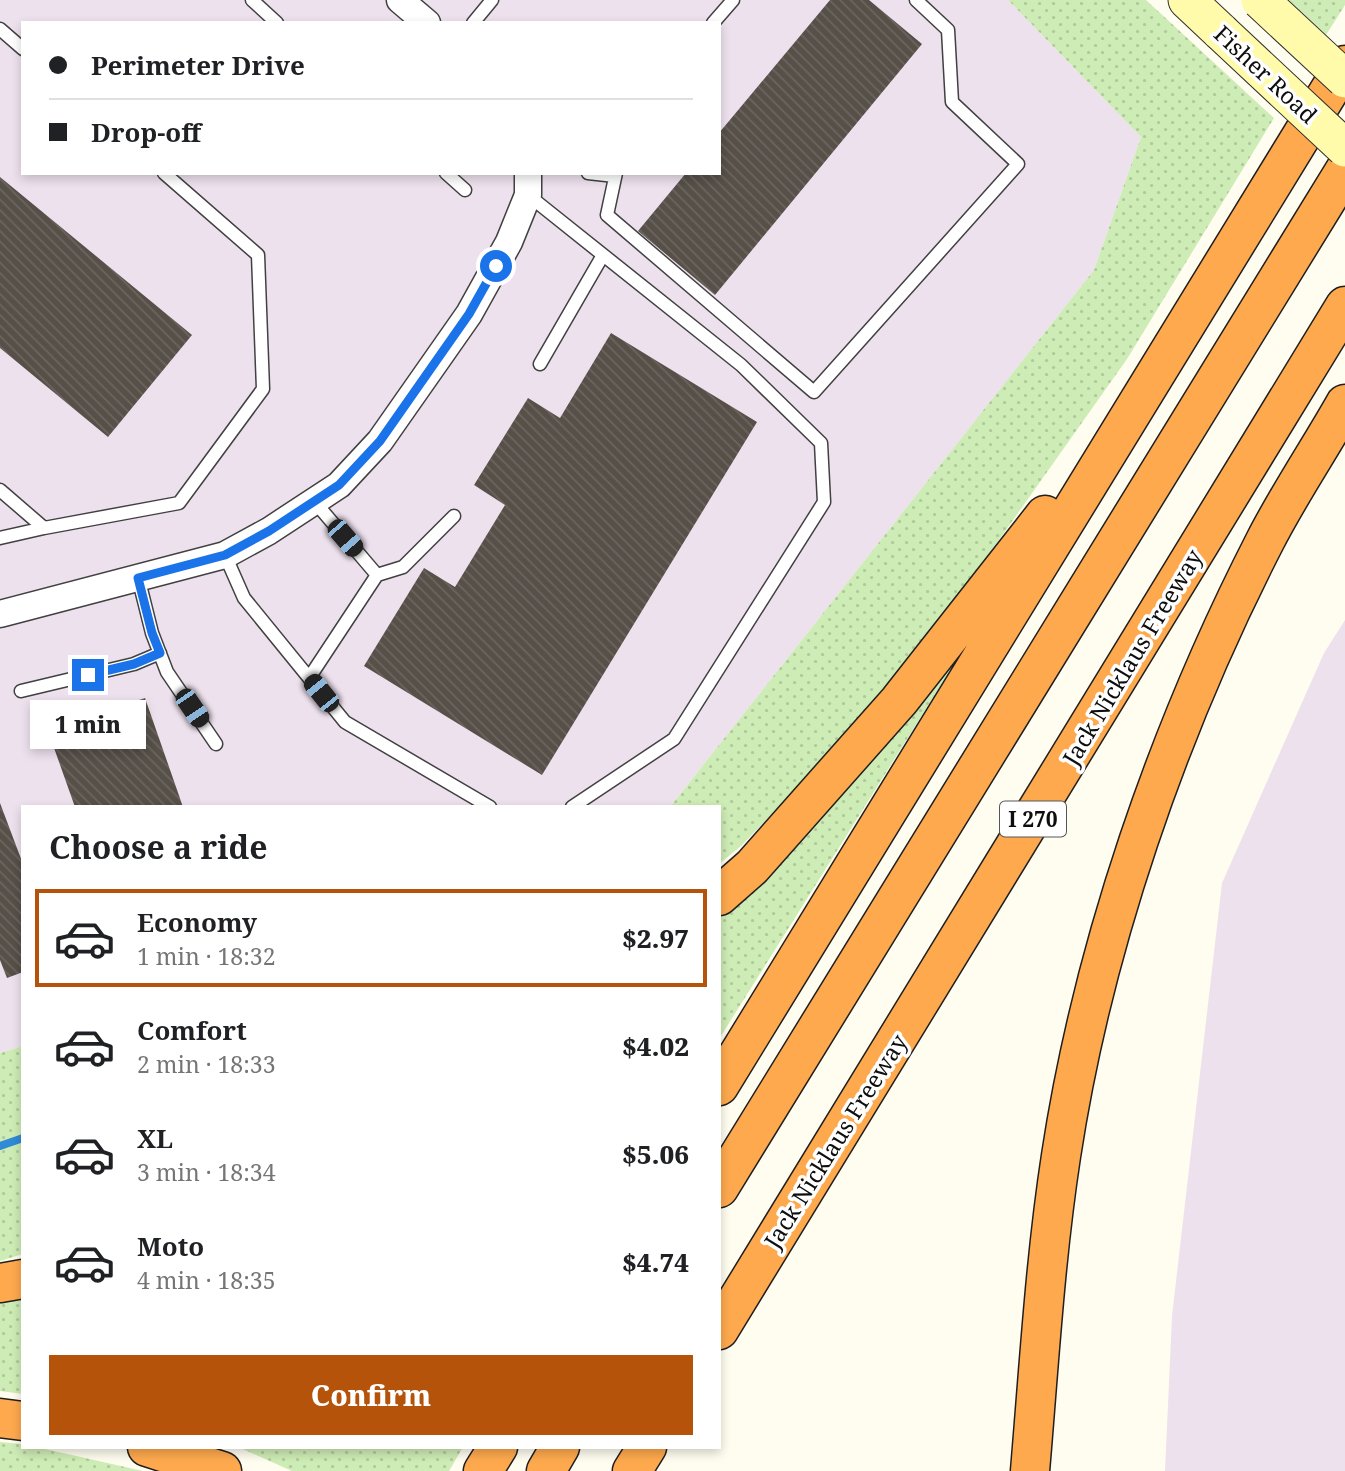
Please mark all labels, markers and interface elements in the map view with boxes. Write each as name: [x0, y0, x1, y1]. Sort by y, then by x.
street label: Fisher Road: [1207, 18, 1325, 130]
text: Perimeter Drive: [91, 47, 305, 83]
text: Drop-off: [91, 114, 201, 150]
route start: [480, 250, 512, 282]
car: [324, 515, 367, 561]
street label: Jack Nicklaus Freeway: [1054, 543, 1209, 772]
route end: [72, 659, 104, 691]
car: [300, 670, 343, 716]
car: [172, 685, 213, 731]
callout: 1 min: [30, 700, 146, 748]
text: 1 min: [55, 708, 121, 740]
road number: I 270: [1000, 802, 1066, 836]
text: Choose a ride: [49, 825, 268, 868]
text: Economy: [137, 904, 257, 940]
icon: car: [53, 907, 116, 970]
text: $2.97: [622, 920, 689, 956]
text: 1 min · 18:32: [137, 940, 275, 972]
text: Comfort: [137, 1012, 247, 1048]
icon: car: [53, 1015, 116, 1078]
text: $4.02: [622, 1028, 689, 1064]
street label: Jack Nicklaus Freeway: [755, 1028, 914, 1255]
text: 2 min · 18:33: [137, 1048, 275, 1080]
text: XL: [137, 1120, 173, 1156]
icon: car: [53, 1123, 116, 1186]
text: $5.06: [622, 1136, 689, 1172]
text: 3 min · 18:34: [137, 1156, 275, 1188]
text: Moto: [137, 1228, 204, 1264]
icon: car: [53, 1231, 116, 1294]
text: $4.74: [622, 1244, 689, 1280]
text: 4 min · 18:35: [137, 1264, 275, 1296]
button: Confirm: [49, 1355, 693, 1435]

